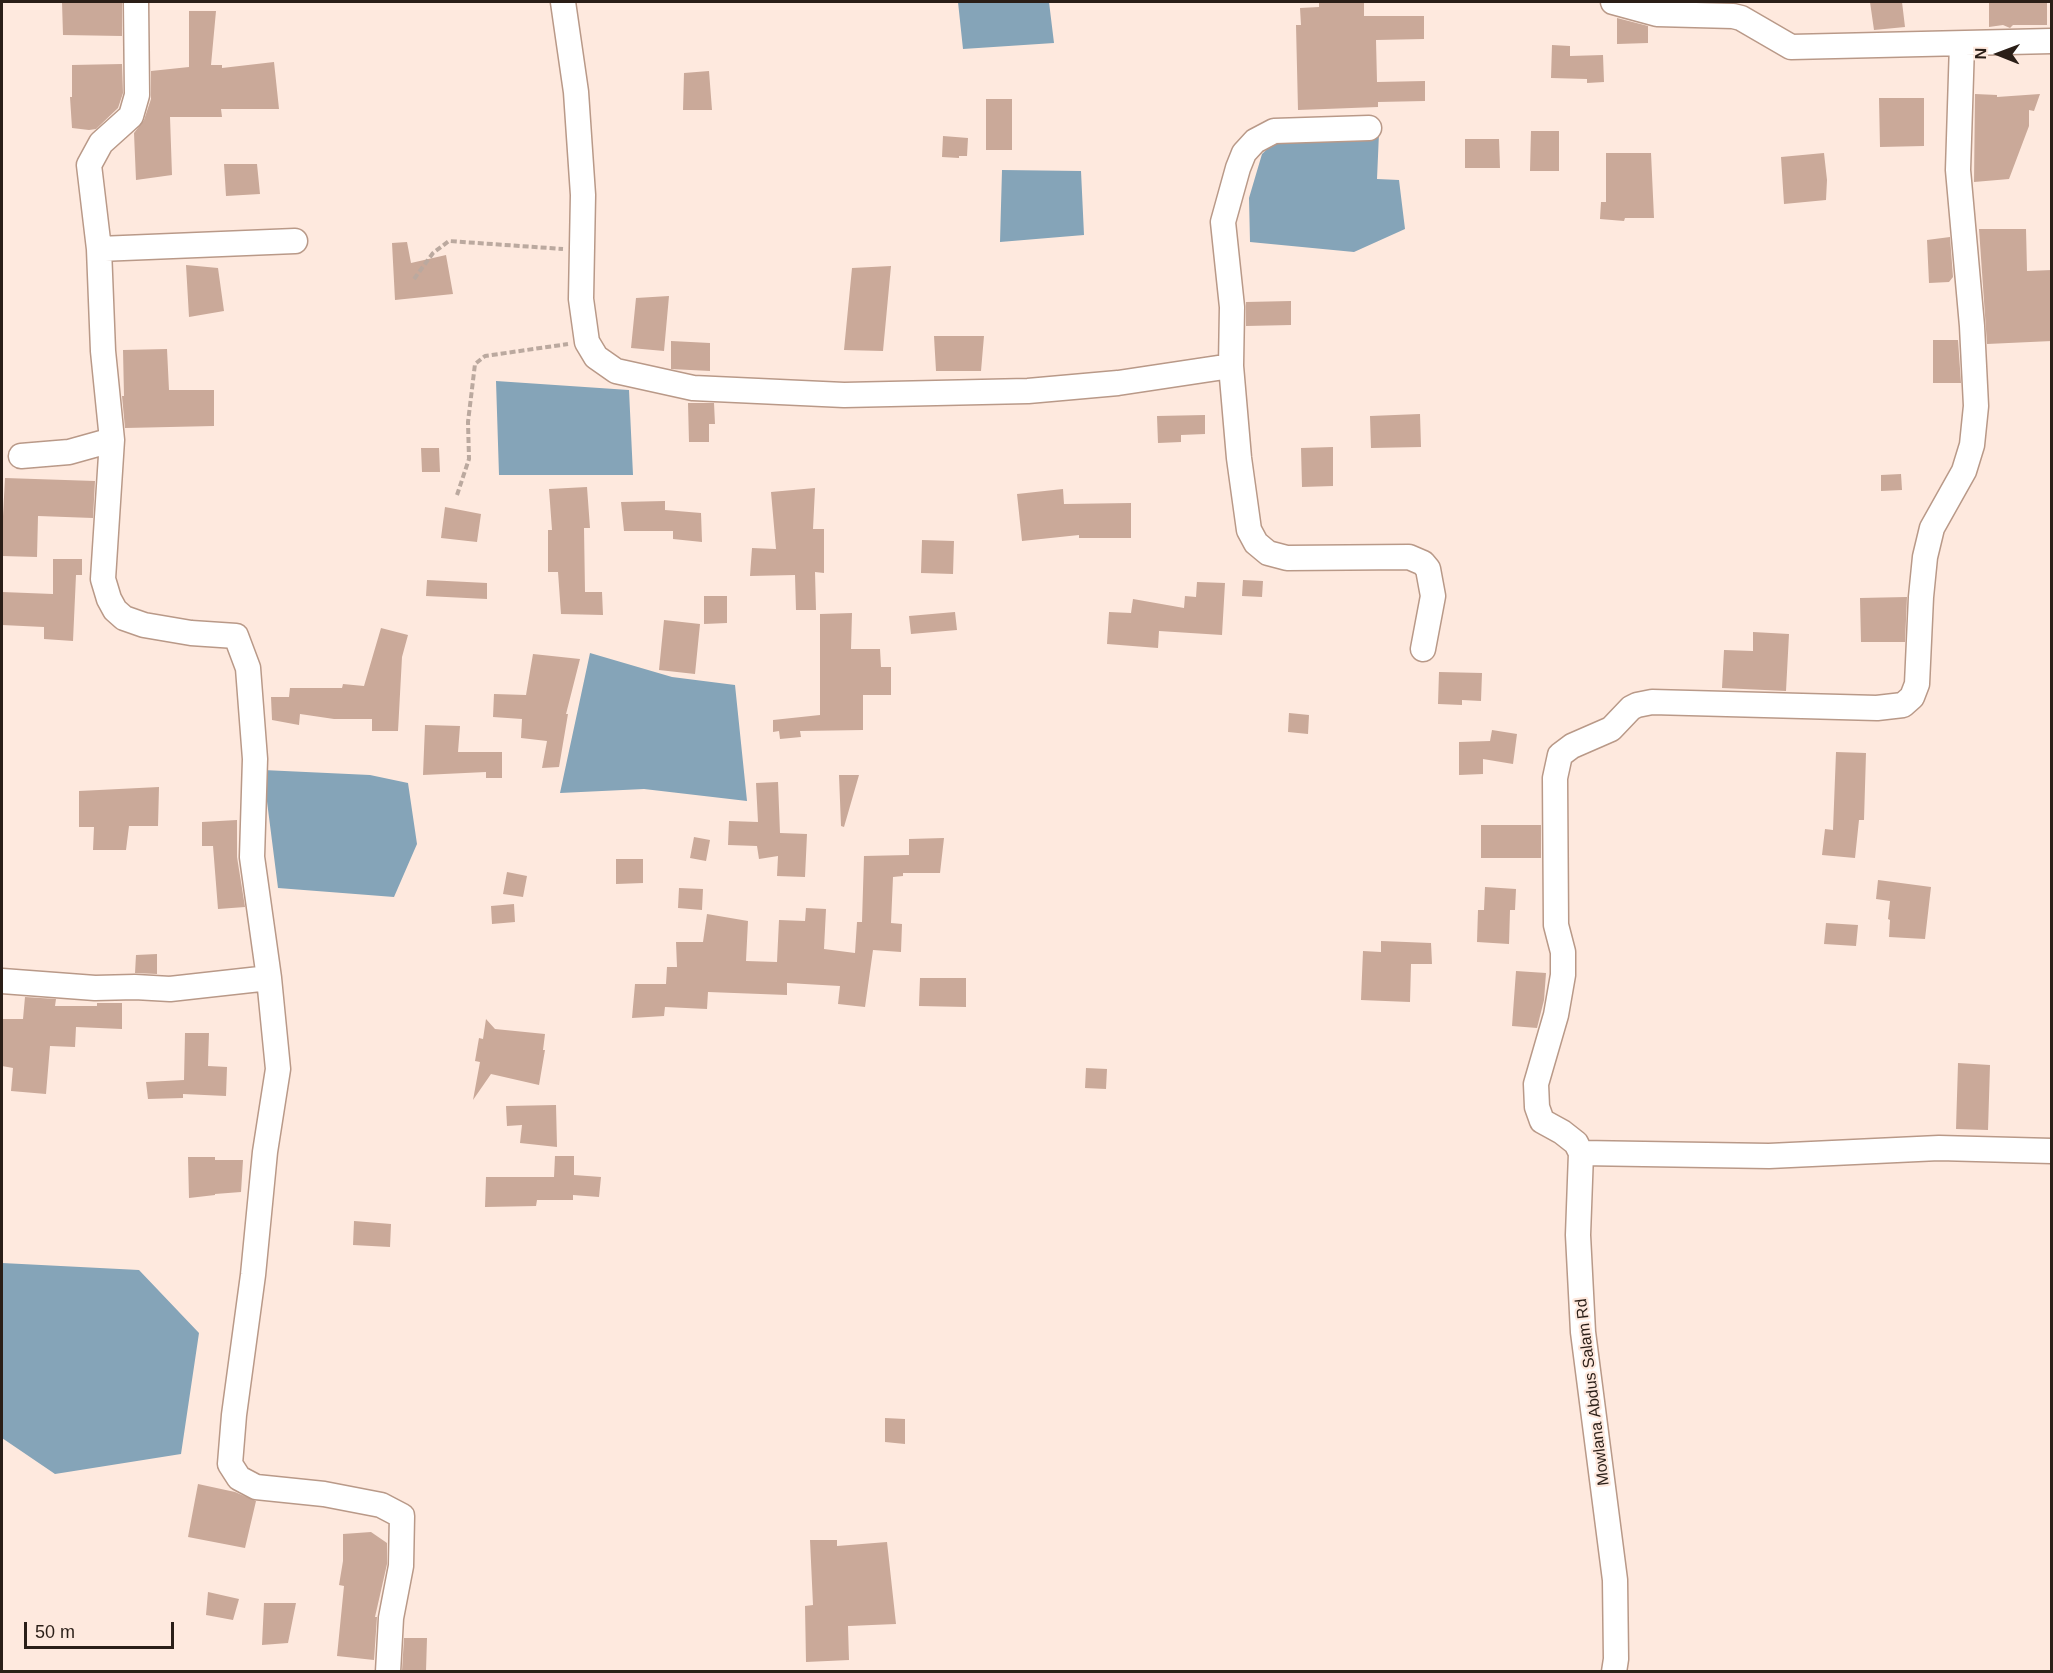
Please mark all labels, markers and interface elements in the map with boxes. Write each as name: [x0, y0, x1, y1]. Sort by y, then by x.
north arrow: [1969, 24, 2029, 84]
text: N: [1972, 48, 1989, 60]
street label: Mowlana Abdus Salam Rd: [1572, 1297, 1614, 1487]
scale bar: [27, 1610, 177, 1648]
text: 50 m: [35, 1622, 75, 1642]

